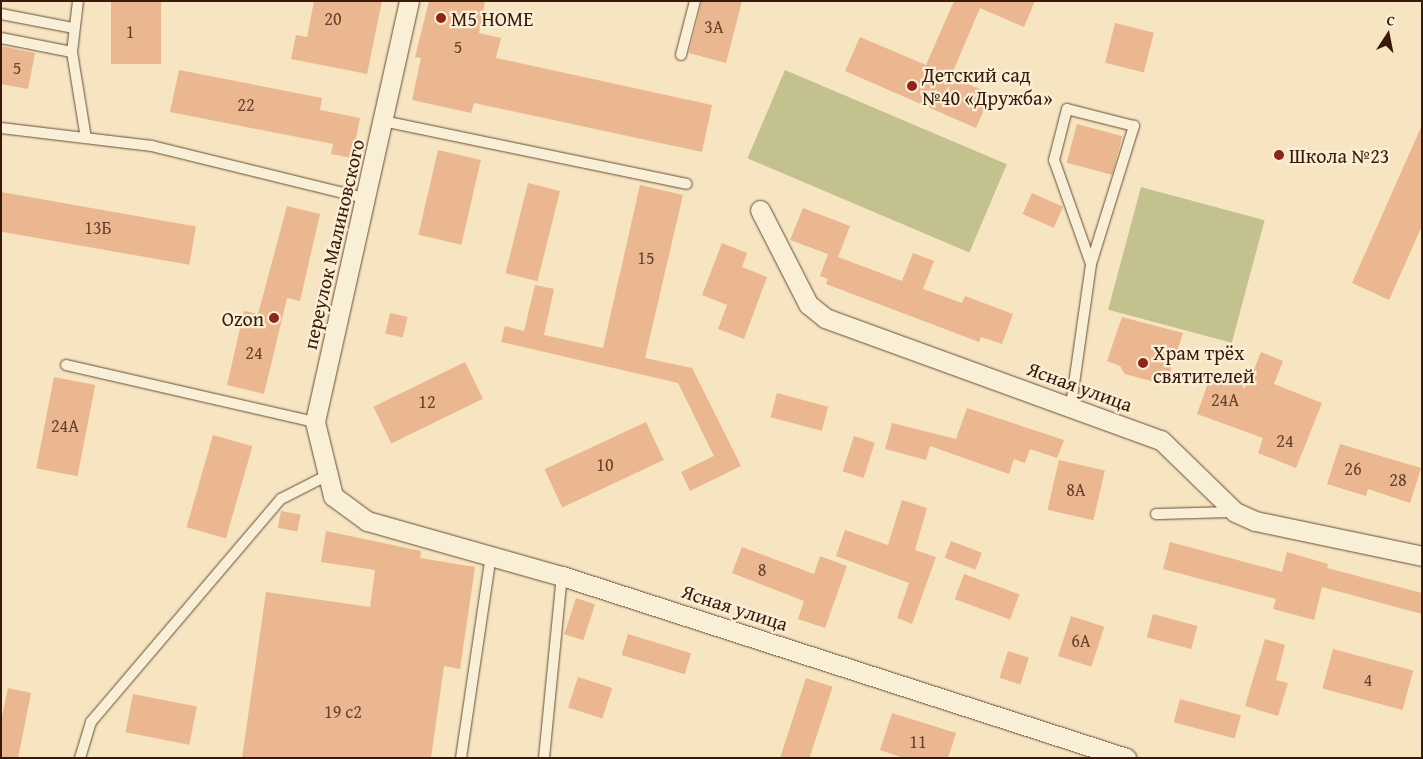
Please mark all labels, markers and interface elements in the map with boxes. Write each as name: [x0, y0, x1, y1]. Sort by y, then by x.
place label: M5 HOME: [451, 6, 533, 30]
house number: 20: [324, 8, 342, 30]
north arrow: [1363, 10, 1413, 60]
text: С: [1385, 10, 1397, 31]
marker: M5 HOME: [435, 12, 447, 24]
house number: 3А: [704, 16, 724, 38]
house number: 1: [126, 21, 134, 43]
house number: 5: [454, 36, 462, 58]
house number: 5: [13, 57, 21, 79]
place label: Детский сад №40 «Дружба»: [922, 62, 1053, 109]
marker: Детский сад №40 «Дружба»: [906, 80, 918, 92]
house number: 22: [237, 94, 255, 116]
street label: переулок Малиновского: [297, 137, 369, 351]
place label: Школа №23: [1289, 143, 1389, 167]
marker: Школа №23: [1273, 149, 1285, 161]
house number: 13Б: [84, 217, 112, 239]
house number: 15: [637, 247, 655, 269]
place label: Ozon: [222, 306, 264, 330]
marker: Ozon: [268, 312, 280, 324]
place label: Храм трёх святителей: [1153, 340, 1255, 387]
house number: 24: [245, 342, 263, 364]
street label: Ясная улица: [1024, 356, 1136, 416]
marker: Храм трёх святителей: [1137, 357, 1149, 369]
house number: 24А: [1211, 389, 1239, 411]
house number: 12: [418, 391, 436, 413]
house number: 24А: [51, 415, 79, 437]
house number: 24: [1276, 430, 1294, 452]
house number: 10: [596, 454, 614, 476]
house number: 26: [1344, 458, 1362, 480]
house number: 28: [1389, 469, 1407, 491]
house number: 8А: [1066, 479, 1086, 501]
house number: 8: [758, 559, 766, 581]
street label: Ясная улица: [679, 579, 791, 635]
house number: 6А: [1071, 630, 1091, 652]
house number: 4: [1364, 669, 1372, 691]
house number: 19 с2: [324, 701, 362, 723]
house number: 11: [909, 731, 927, 753]

